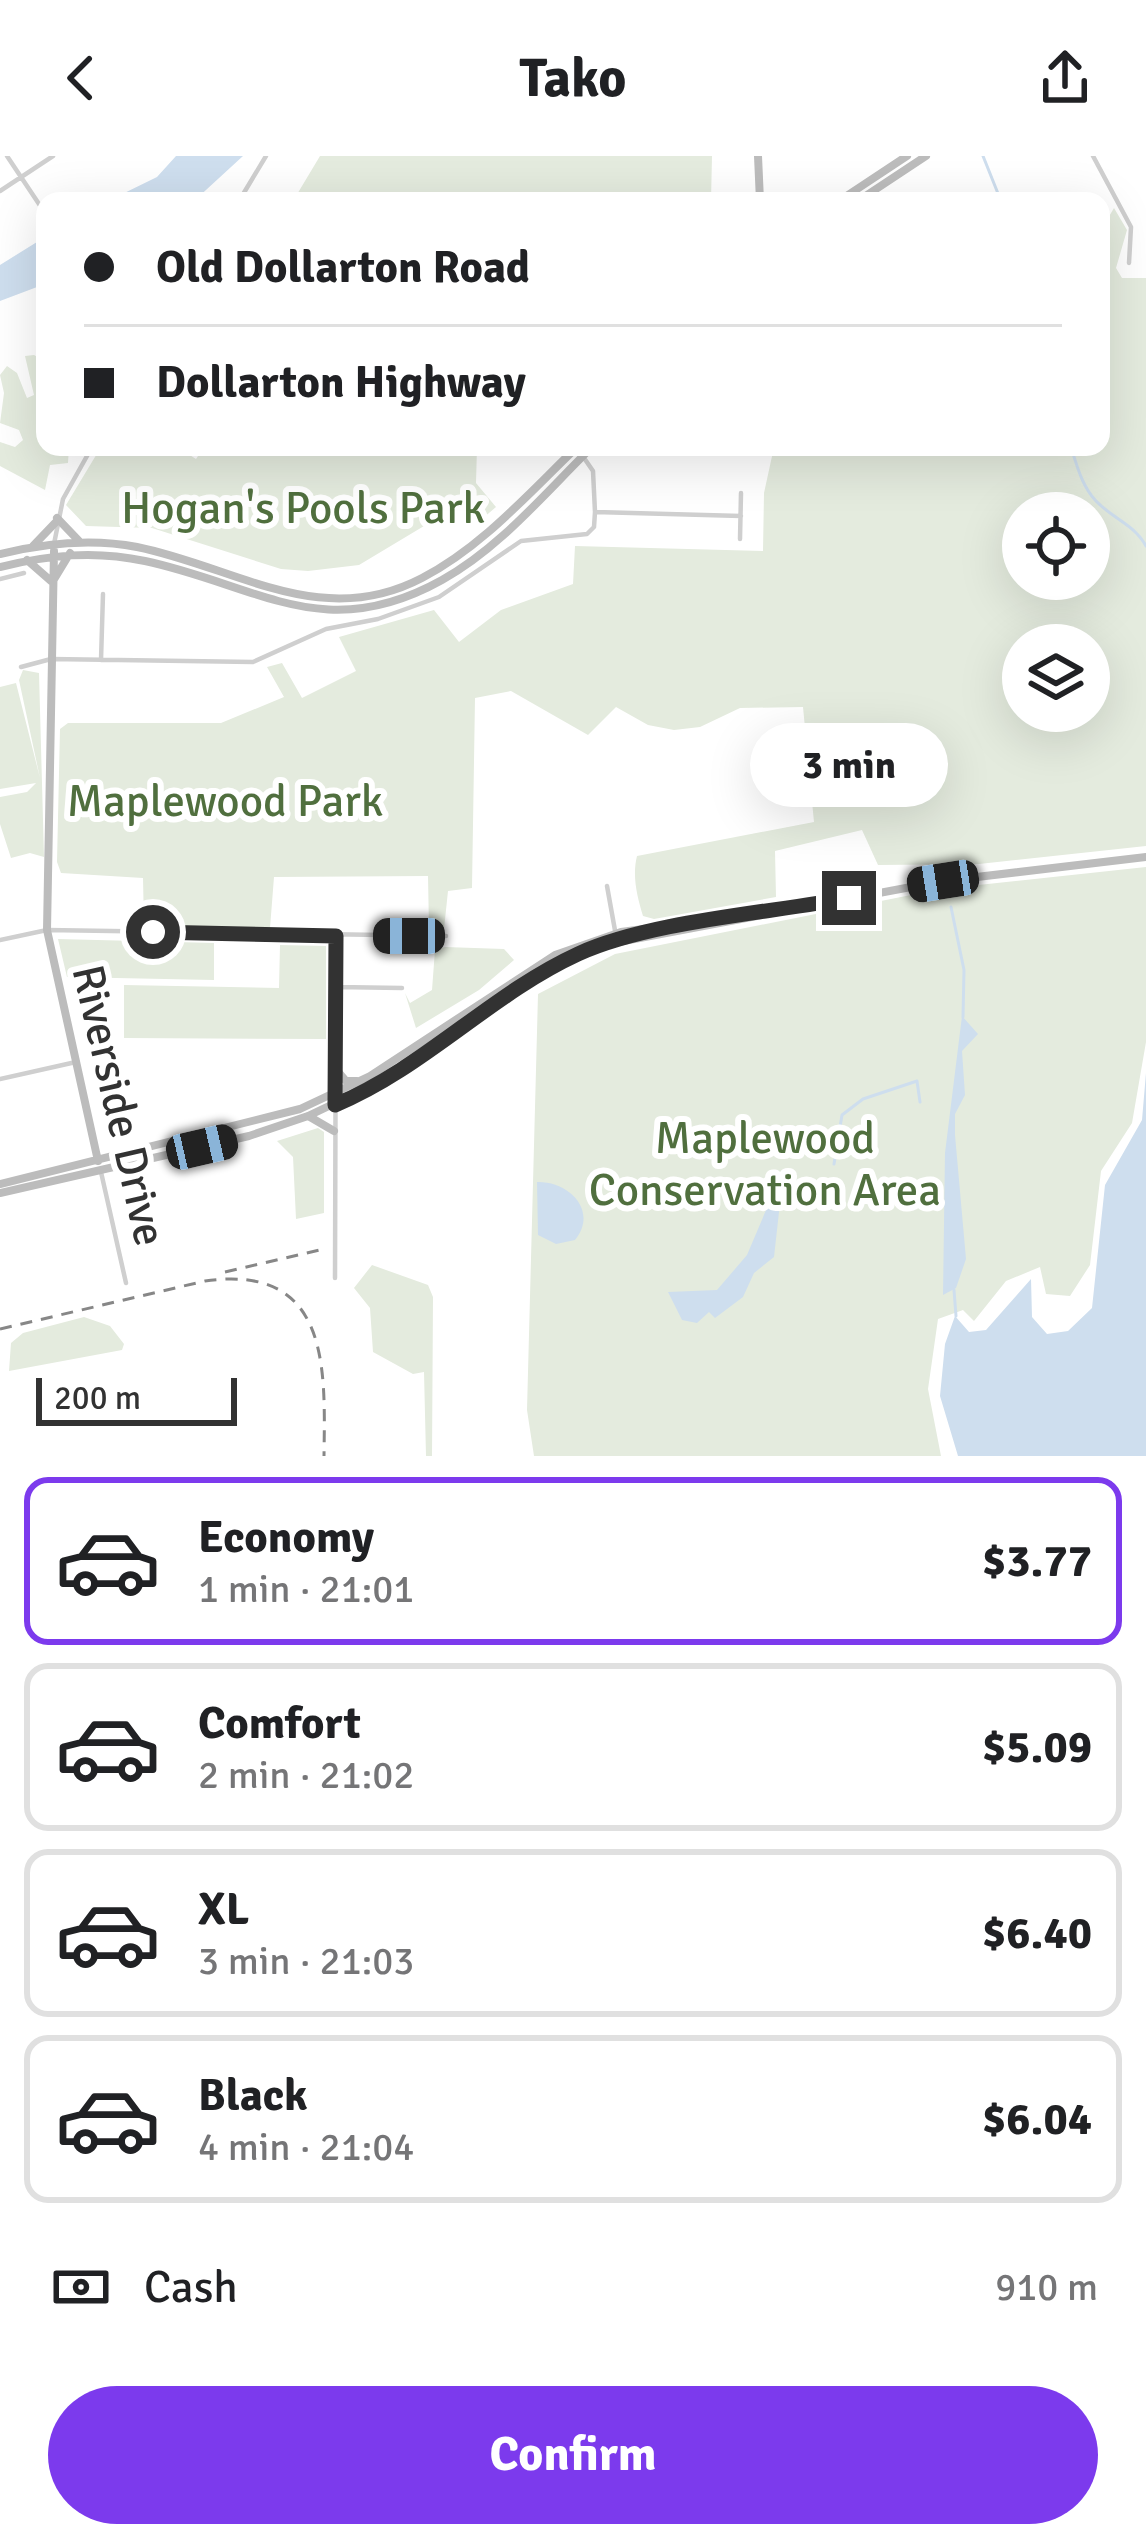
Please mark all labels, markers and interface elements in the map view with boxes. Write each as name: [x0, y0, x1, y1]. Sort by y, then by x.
icon: back: [48, 45, 114, 111]
text: Tako: [520, 45, 626, 112]
icon: share: [1032, 45, 1098, 111]
text: Old Dollarton Road: [156, 240, 530, 295]
text: Dollarton Highway: [156, 355, 526, 410]
park label: Hogan's Pools Park: [121, 481, 485, 536]
map controls: [1002, 492, 1110, 732]
button: locate: [1002, 492, 1110, 600]
button: layers: [1002, 624, 1110, 732]
callout: 3 min: [750, 724, 948, 808]
text: 3 min: [802, 741, 896, 789]
park label: Maplewood Park: [67, 774, 383, 829]
car: [905, 858, 981, 904]
route end: [822, 871, 876, 925]
route start: [126, 905, 180, 959]
car: [373, 918, 445, 954]
street label: Riverside Drive: [60, 960, 178, 1251]
park label: Maplewood Conservation Area: [589, 1111, 941, 1218]
car: [163, 1121, 241, 1173]
scale bar: [36, 1372, 237, 1425]
text: 200 m: [54, 1378, 141, 1419]
icon: car: [54, 1507, 162, 1615]
text: Economy: [198, 1510, 374, 1565]
text: $3.77: [982, 1534, 1092, 1589]
text: 1 min · 21:01: [198, 1565, 414, 1613]
icon: car: [54, 1693, 162, 1801]
text: Comfort: [198, 1696, 361, 1751]
text: $5.09: [982, 1720, 1092, 1775]
text: 2 min · 21:02: [198, 1751, 414, 1799]
icon: car: [54, 1879, 162, 1987]
text: XL: [198, 1882, 249, 1937]
text: $6.40: [982, 1906, 1092, 1961]
text: 3 min · 21:03: [198, 1937, 414, 1985]
icon: car: [54, 2065, 162, 2173]
text: Black: [198, 2068, 308, 2123]
text: $6.04: [982, 2092, 1092, 2147]
text: 4 min · 21:04: [198, 2123, 414, 2171]
icon: cash: [48, 2254, 114, 2320]
text: Cash: [144, 2260, 238, 2315]
text: 910 m: [995, 2263, 1098, 2311]
button: Confirm: [48, 2386, 1098, 2524]

